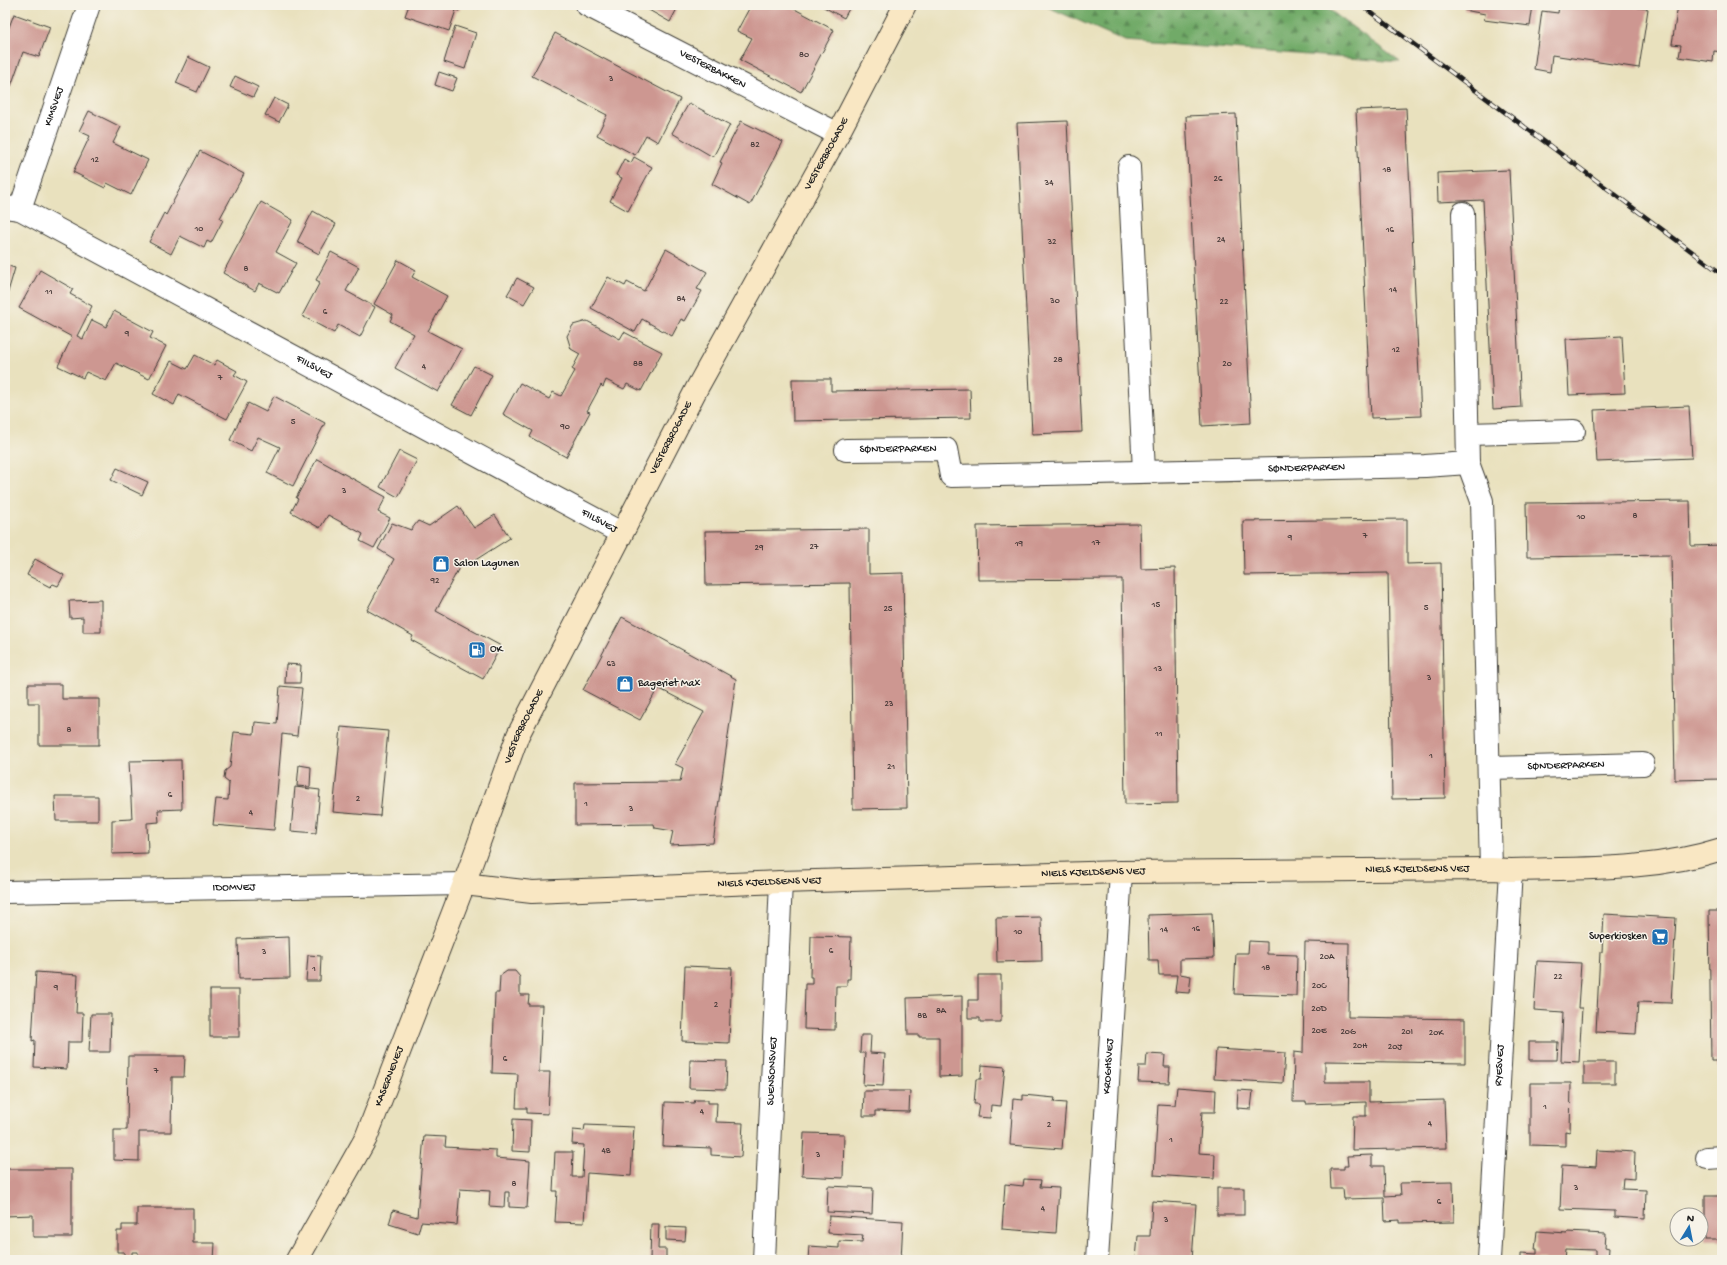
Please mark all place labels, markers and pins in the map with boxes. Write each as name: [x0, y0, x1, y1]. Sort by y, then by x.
shop icon: Salon Lagunen: [431, 554, 451, 574]
place label: Salon Lagunen: [454, 558, 520, 570]
fuel station icon: OK: [467, 640, 487, 660]
place label: OK: [490, 644, 505, 656]
shop icon: Bageriet Max: [615, 674, 635, 694]
place label: Bageriet Max: [637, 678, 700, 690]
supermarket icon: Superkiosken: [1650, 927, 1670, 947]
place label: Superkiosken: [1589, 931, 1648, 943]

